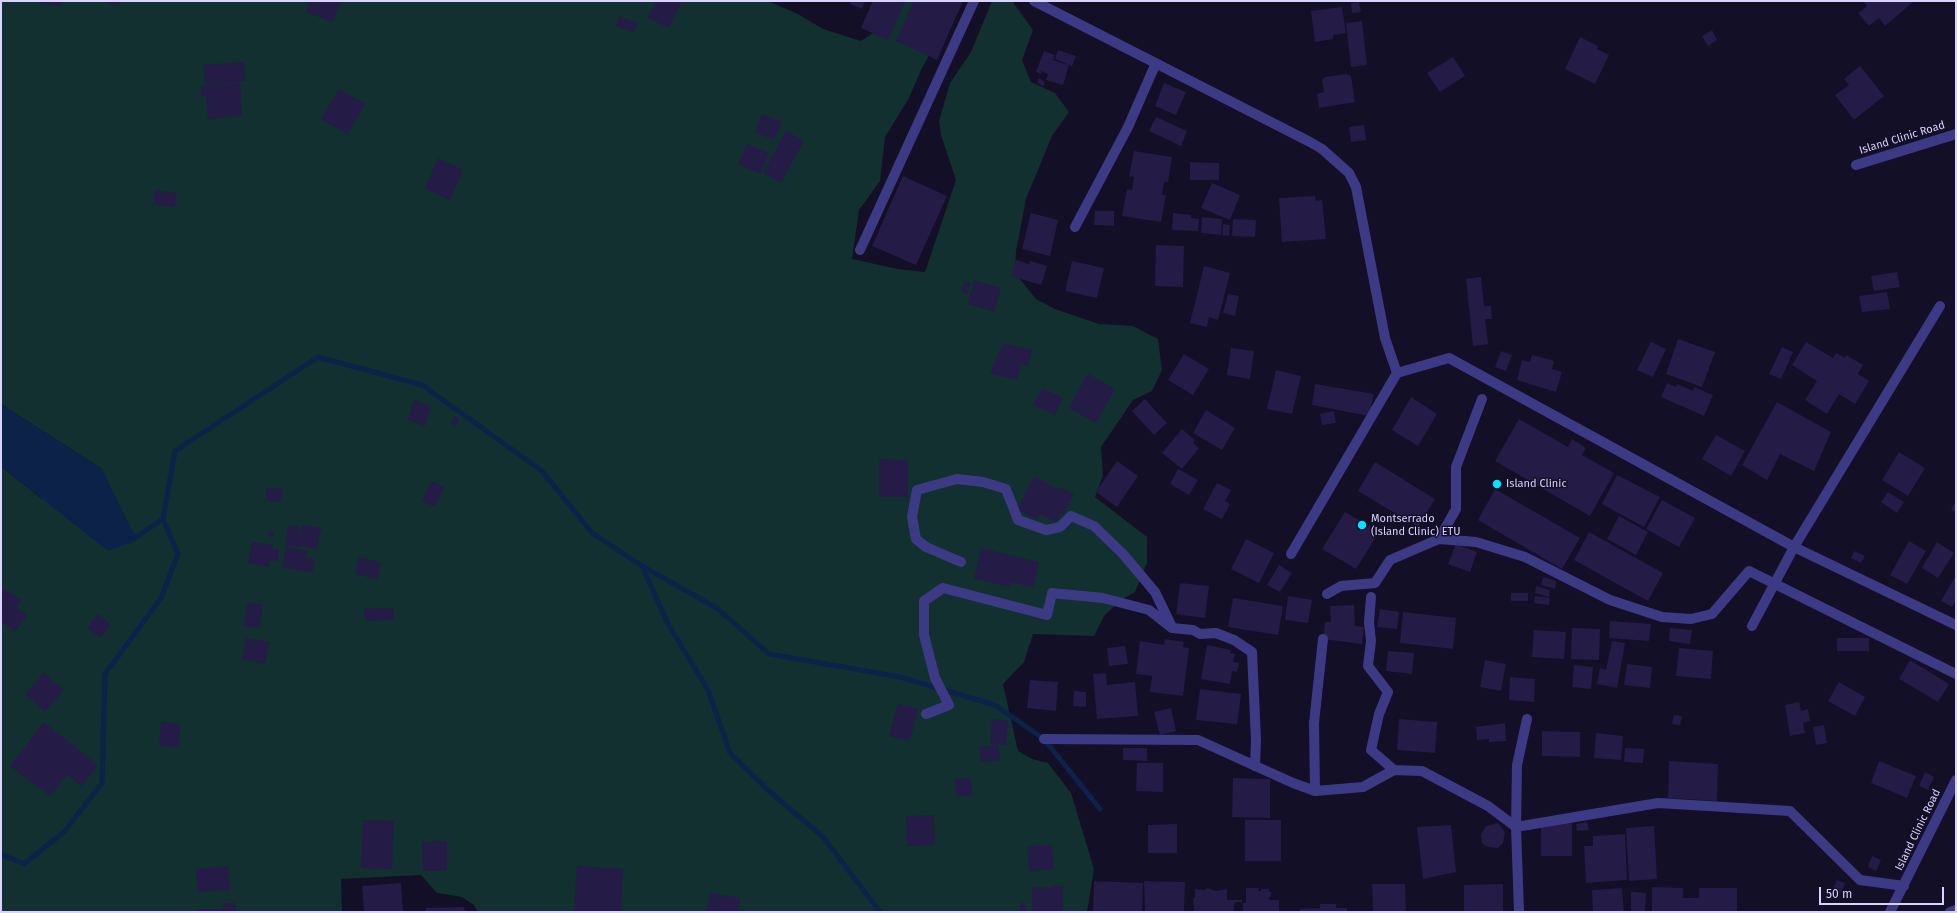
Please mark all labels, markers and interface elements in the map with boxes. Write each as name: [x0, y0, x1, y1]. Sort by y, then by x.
street label: Island Clinic Road: [1858, 119, 1946, 157]
place label: Island Clinic: [1506, 477, 1567, 491]
marker: Island Clinic: [1491, 478, 1503, 490]
place label: Montserrado (Island Clinic) ETU: [1371, 512, 1461, 538]
marker: Montserrado (Island Clinic) ETU: [1356, 519, 1368, 531]
street label: Island Clinic Road: [1893, 787, 1943, 873]
scale bar: [1821, 879, 1946, 905]
text: 50 m: [1826, 887, 1852, 901]

